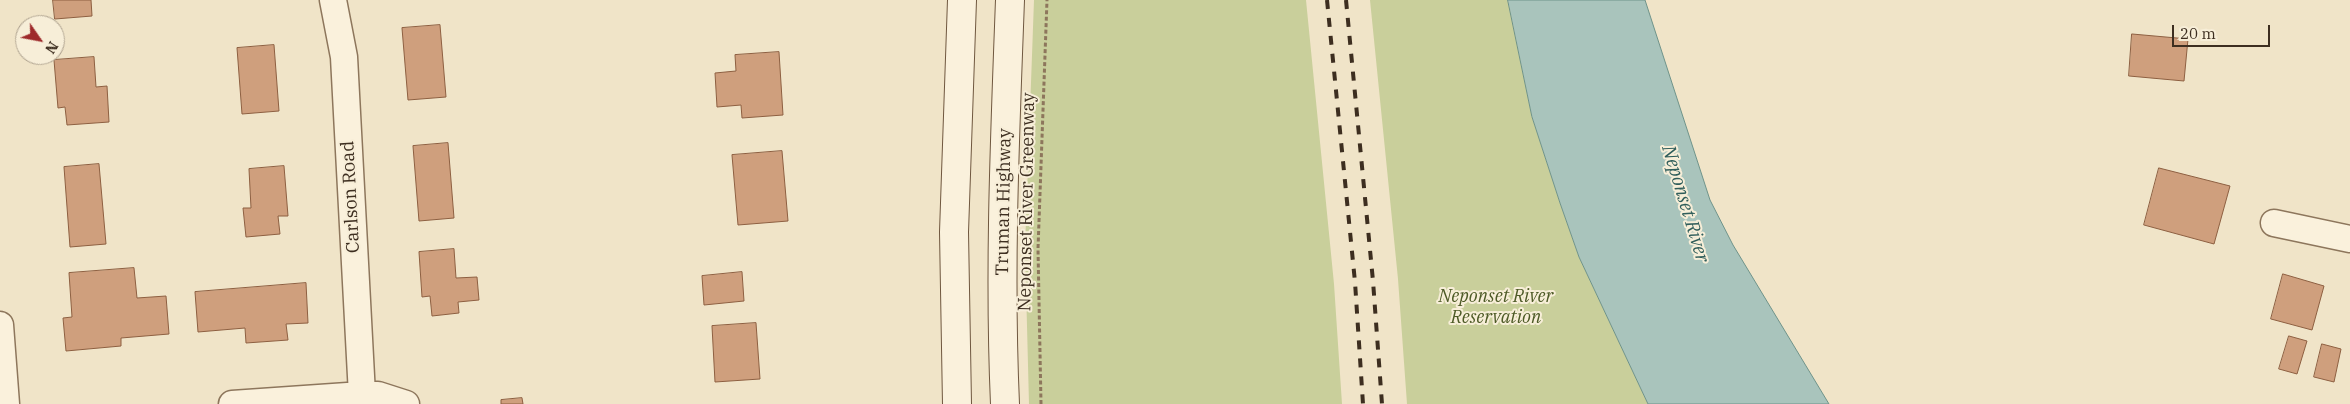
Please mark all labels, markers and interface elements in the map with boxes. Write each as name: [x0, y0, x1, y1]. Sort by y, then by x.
north arrow: [15, 15, 65, 65]
scale bar: [2175, 15, 2272, 47]
text: 20 m: [2180, 24, 2216, 43]
text: N: [41, 38, 62, 57]
street label: Neponset River Greenway: [1014, 92, 1040, 312]
street label: Truman Highway: [992, 128, 1016, 276]
street label: Carlson Road: [337, 140, 365, 254]
water label: Neponset River: [1656, 143, 1714, 265]
park label: Neponset River Reservation: [1439, 286, 1553, 328]

